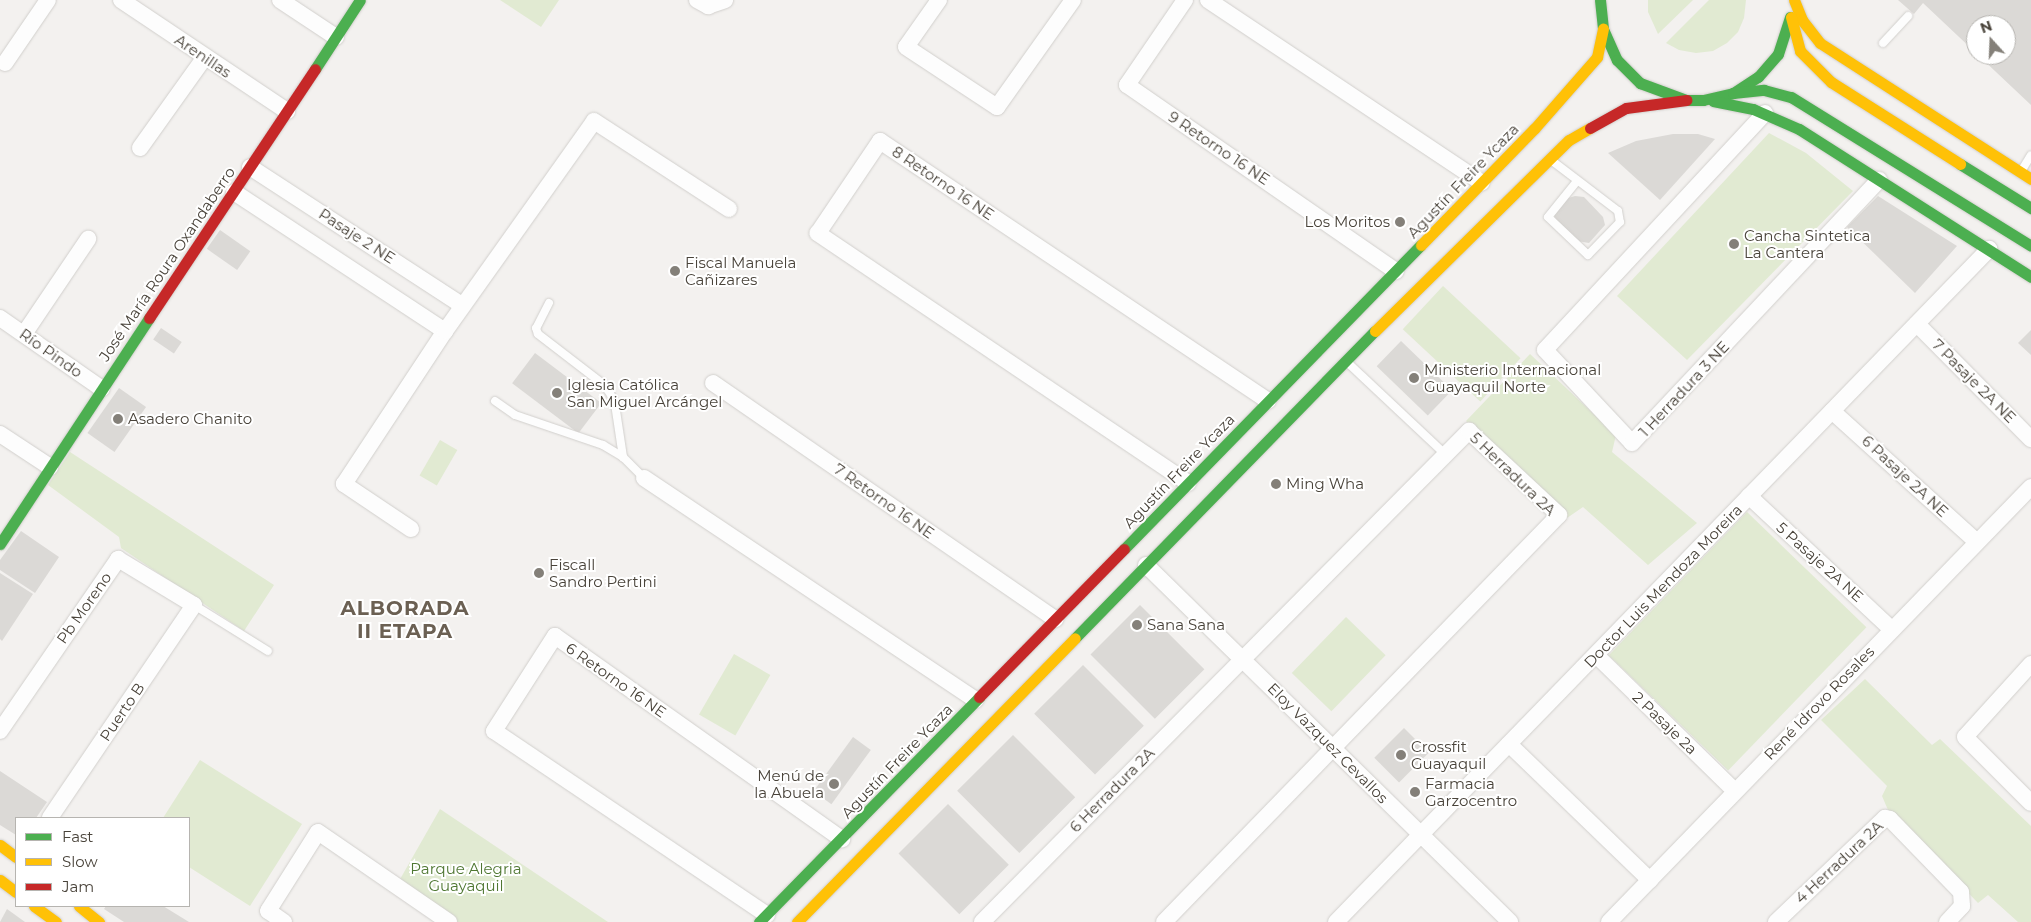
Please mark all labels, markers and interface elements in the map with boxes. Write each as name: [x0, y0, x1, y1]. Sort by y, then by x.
north arrow: [1966, 15, 2016, 65]
text: N: [1978, 16, 1995, 37]
street label: Arenillas: [171, 31, 235, 81]
street label: 9 Retorno 16 NE: [1165, 107, 1273, 189]
street label: Agustín Freire Ycaza: [1404, 120, 1522, 242]
street label: 8 Retorno 16 NE: [889, 142, 997, 224]
street label: José María Roura Oxandaberro: [95, 164, 239, 364]
street label: Pasaje 2 NE: [315, 205, 399, 267]
place label: Los Moritos: [1305, 213, 1390, 231]
marker: Los Moritos: [1394, 216, 1406, 228]
place label: Cancha Sintetica La Cantera: [1744, 226, 1870, 261]
marker: Cancha Sintetica La Cantera: [1728, 238, 1740, 250]
place label: Fiscal Manuela Cañizares: [685, 253, 796, 288]
marker: Fiscal Manuela Cañizares: [669, 265, 681, 277]
street label: Río Pindo: [16, 325, 86, 381]
street label: 7 Pasaje 2A NE: [1928, 335, 2020, 427]
street label: 1 Herradura 3 NE: [1635, 338, 1733, 440]
place label: Ministerio Internacional Guayaquil Norte: [1424, 360, 1601, 395]
marker: Ministerio Internacional Guayaquil Norte: [1408, 372, 1420, 384]
place label: Iglesia Católica San Miguel Arcángel: [567, 375, 722, 410]
marker: Iglesia Católica San Miguel Arcángel: [551, 387, 563, 399]
place label: Asadero Chanito: [128, 410, 252, 428]
street label: Agustín Freire Ycaza: [1120, 410, 1238, 532]
marker: Asadero Chanito: [112, 413, 124, 425]
street label: 5 Herradura 2A: [1467, 429, 1559, 519]
street label: 6 Pasaje 2A NE: [1858, 432, 1952, 520]
street label: 7 Retorno 16 NE: [831, 460, 937, 542]
place label: Ming Wha: [1286, 475, 1364, 493]
marker: Ming Wha: [1270, 478, 1282, 490]
street label: Doctor Luis Mendoza Moreira: [1580, 501, 1746, 671]
street label: 5 Pasaje 2A NE: [1773, 518, 1867, 606]
place label: Fiscall Sandro Pertini: [549, 555, 657, 590]
marker: Fiscall Sandro Pertini: [533, 567, 545, 579]
street label: Pb Moreno: [53, 569, 115, 647]
district label: ALBORADA II ETAPA: [339, 596, 471, 643]
place label: Sana Sana: [1147, 616, 1225, 634]
marker: Sana Sana: [1131, 619, 1143, 631]
street label: 6 Retorno 16 NE: [562, 639, 670, 721]
street label: René Idrovo Rosales: [1760, 643, 1878, 763]
street label: Puerto B: [96, 679, 148, 745]
street label: Eloy Vazquez Cevallos: [1264, 679, 1392, 807]
street label: 2 Pasaje 2a: [1629, 688, 1701, 758]
street label: Agustín Freire Ycaza: [838, 700, 956, 822]
place label: Crossfit Guayaquil: [1411, 737, 1486, 772]
street label: 6 Herradura 2A: [1066, 744, 1158, 836]
marker: Crossfit Guayaquil: [1395, 749, 1407, 761]
place label: Menú de la Abuela: [754, 766, 824, 801]
place label: Farmacia Garzocentro: [1425, 774, 1517, 809]
marker: Menú de la Abuela: [828, 778, 840, 790]
marker: Farmacia Garzocentro: [1409, 786, 1421, 798]
legend: [15, 817, 190, 907]
street label: 4 Herradura 2A: [1792, 817, 1886, 907]
text: Fast: [62, 827, 93, 846]
text: Slow: [62, 852, 98, 871]
park label: Parque Alegria Guayaquil: [410, 859, 522, 894]
text: Jam: [62, 877, 94, 896]

